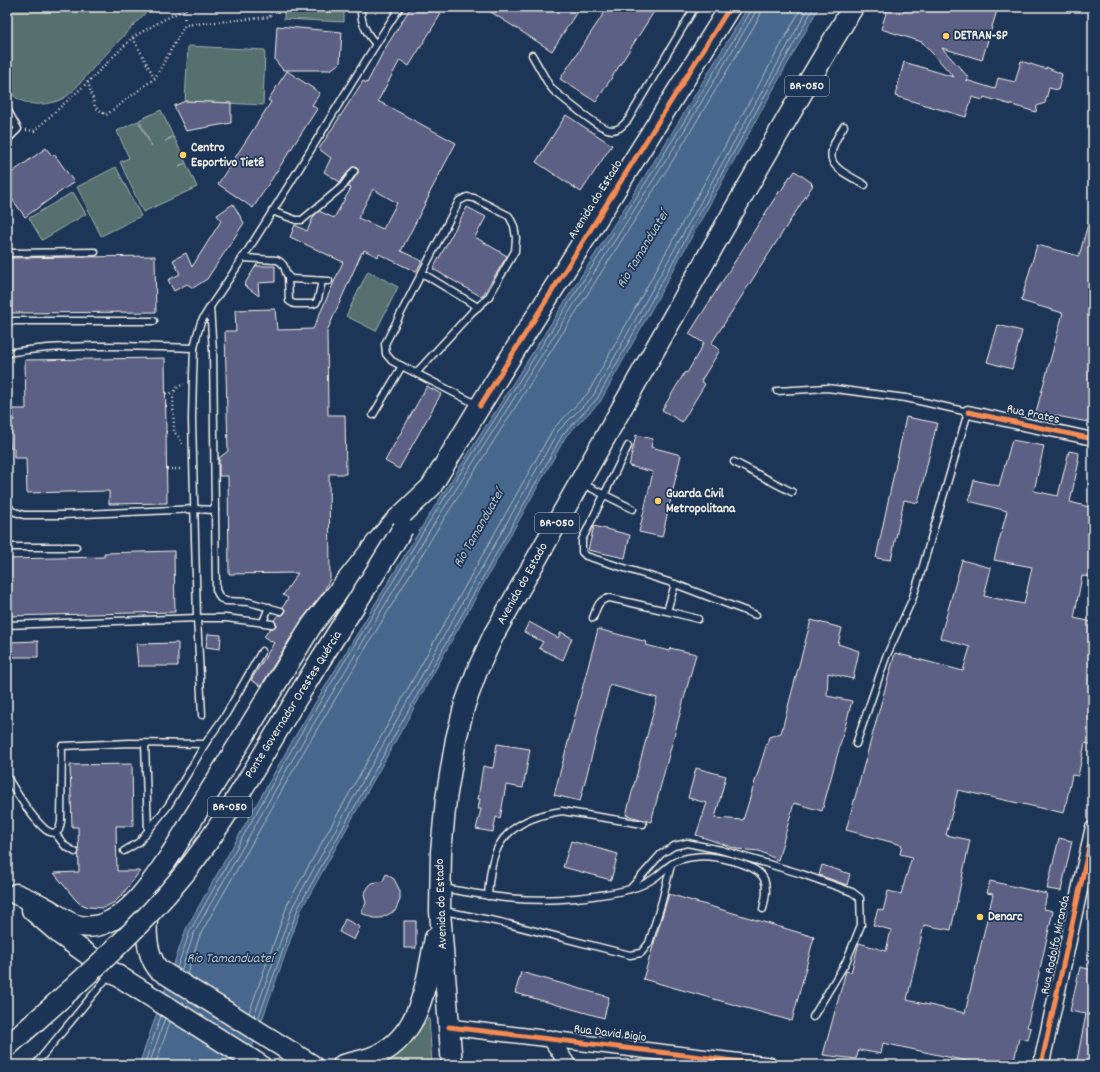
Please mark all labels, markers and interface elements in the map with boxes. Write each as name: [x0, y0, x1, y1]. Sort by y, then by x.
place label: DETRAN-SP: [954, 27, 1008, 46]
marker: DETRAN-SP: [941, 31, 951, 41]
road number: BR-050: [785, 76, 829, 96]
place label: Centro Esportivo Tietê: [191, 139, 264, 173]
marker: Centro Esportivo Tietê: [178, 150, 188, 160]
street label: Avenida do Estado: [564, 156, 628, 244]
water label: Rio Tamanduateí: [612, 205, 676, 292]
street label: Rua Prates: [1005, 400, 1061, 430]
water label: Rio Tamanduateí: [449, 483, 511, 572]
place label: Guarda Civil Metropolitana: [666, 485, 736, 519]
marker: Guarda Civil Metropolitana: [653, 496, 663, 506]
road number: BR-050: [535, 513, 579, 533]
street label: Avenida do Estado: [493, 539, 553, 628]
street label: Ponte Governador Orestes Quércia: [241, 627, 348, 783]
road number: BR-050: [208, 797, 252, 817]
street label: Avenida do Estado: [431, 858, 453, 950]
street label: Rua Rodolfo Miranda: [1036, 893, 1076, 996]
place label: Denarc: [988, 908, 1023, 927]
marker: Denarc: [975, 912, 985, 922]
water label: Rio Tamanduateí: [187, 949, 277, 969]
street label: Rua David Bigio: [573, 1020, 648, 1048]

